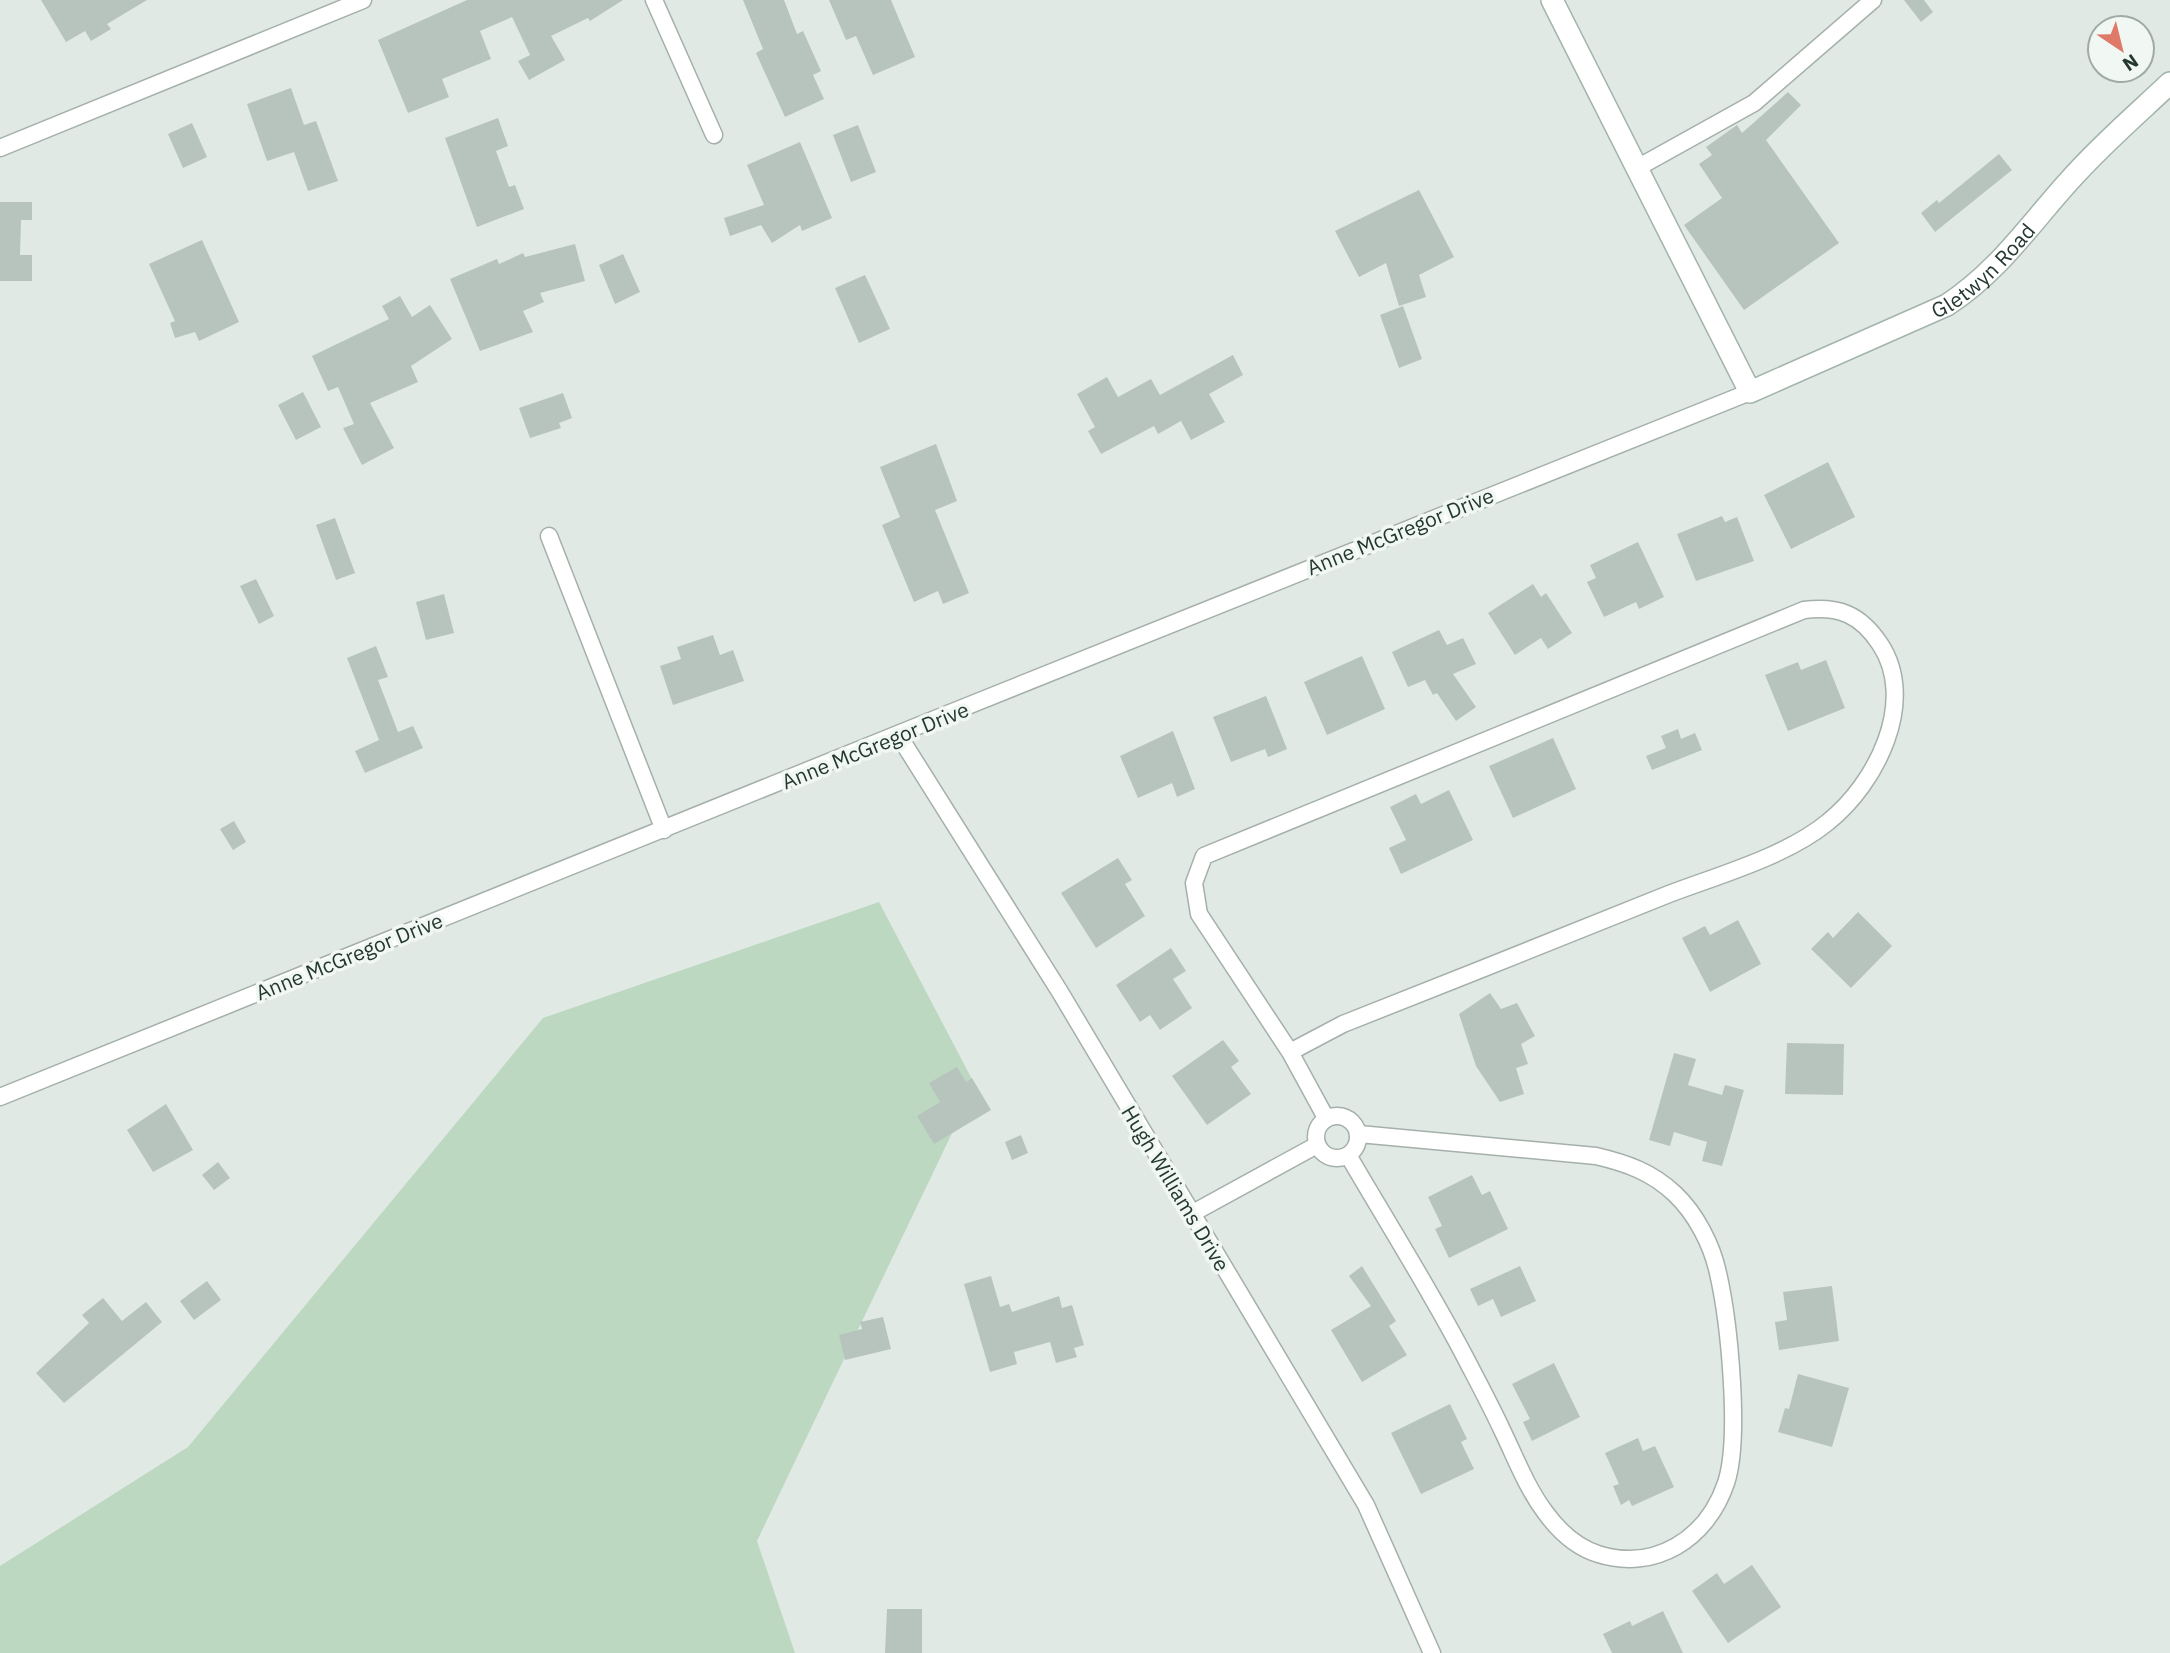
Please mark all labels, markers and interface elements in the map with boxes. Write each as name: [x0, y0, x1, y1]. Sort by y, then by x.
north arrow: [2086, 14, 2156, 84]
text: N: [2118, 49, 2143, 77]
street label: Gletwyn Road: [1927, 217, 2041, 324]
street label: Anne McGregor Drive: [1302, 481, 1498, 581]
street label: Anne McGregor Drive: [777, 695, 973, 795]
street label: Anne McGregor Drive: [251, 906, 447, 1006]
street label: Hugh Williams Drive: [1115, 1100, 1237, 1276]

